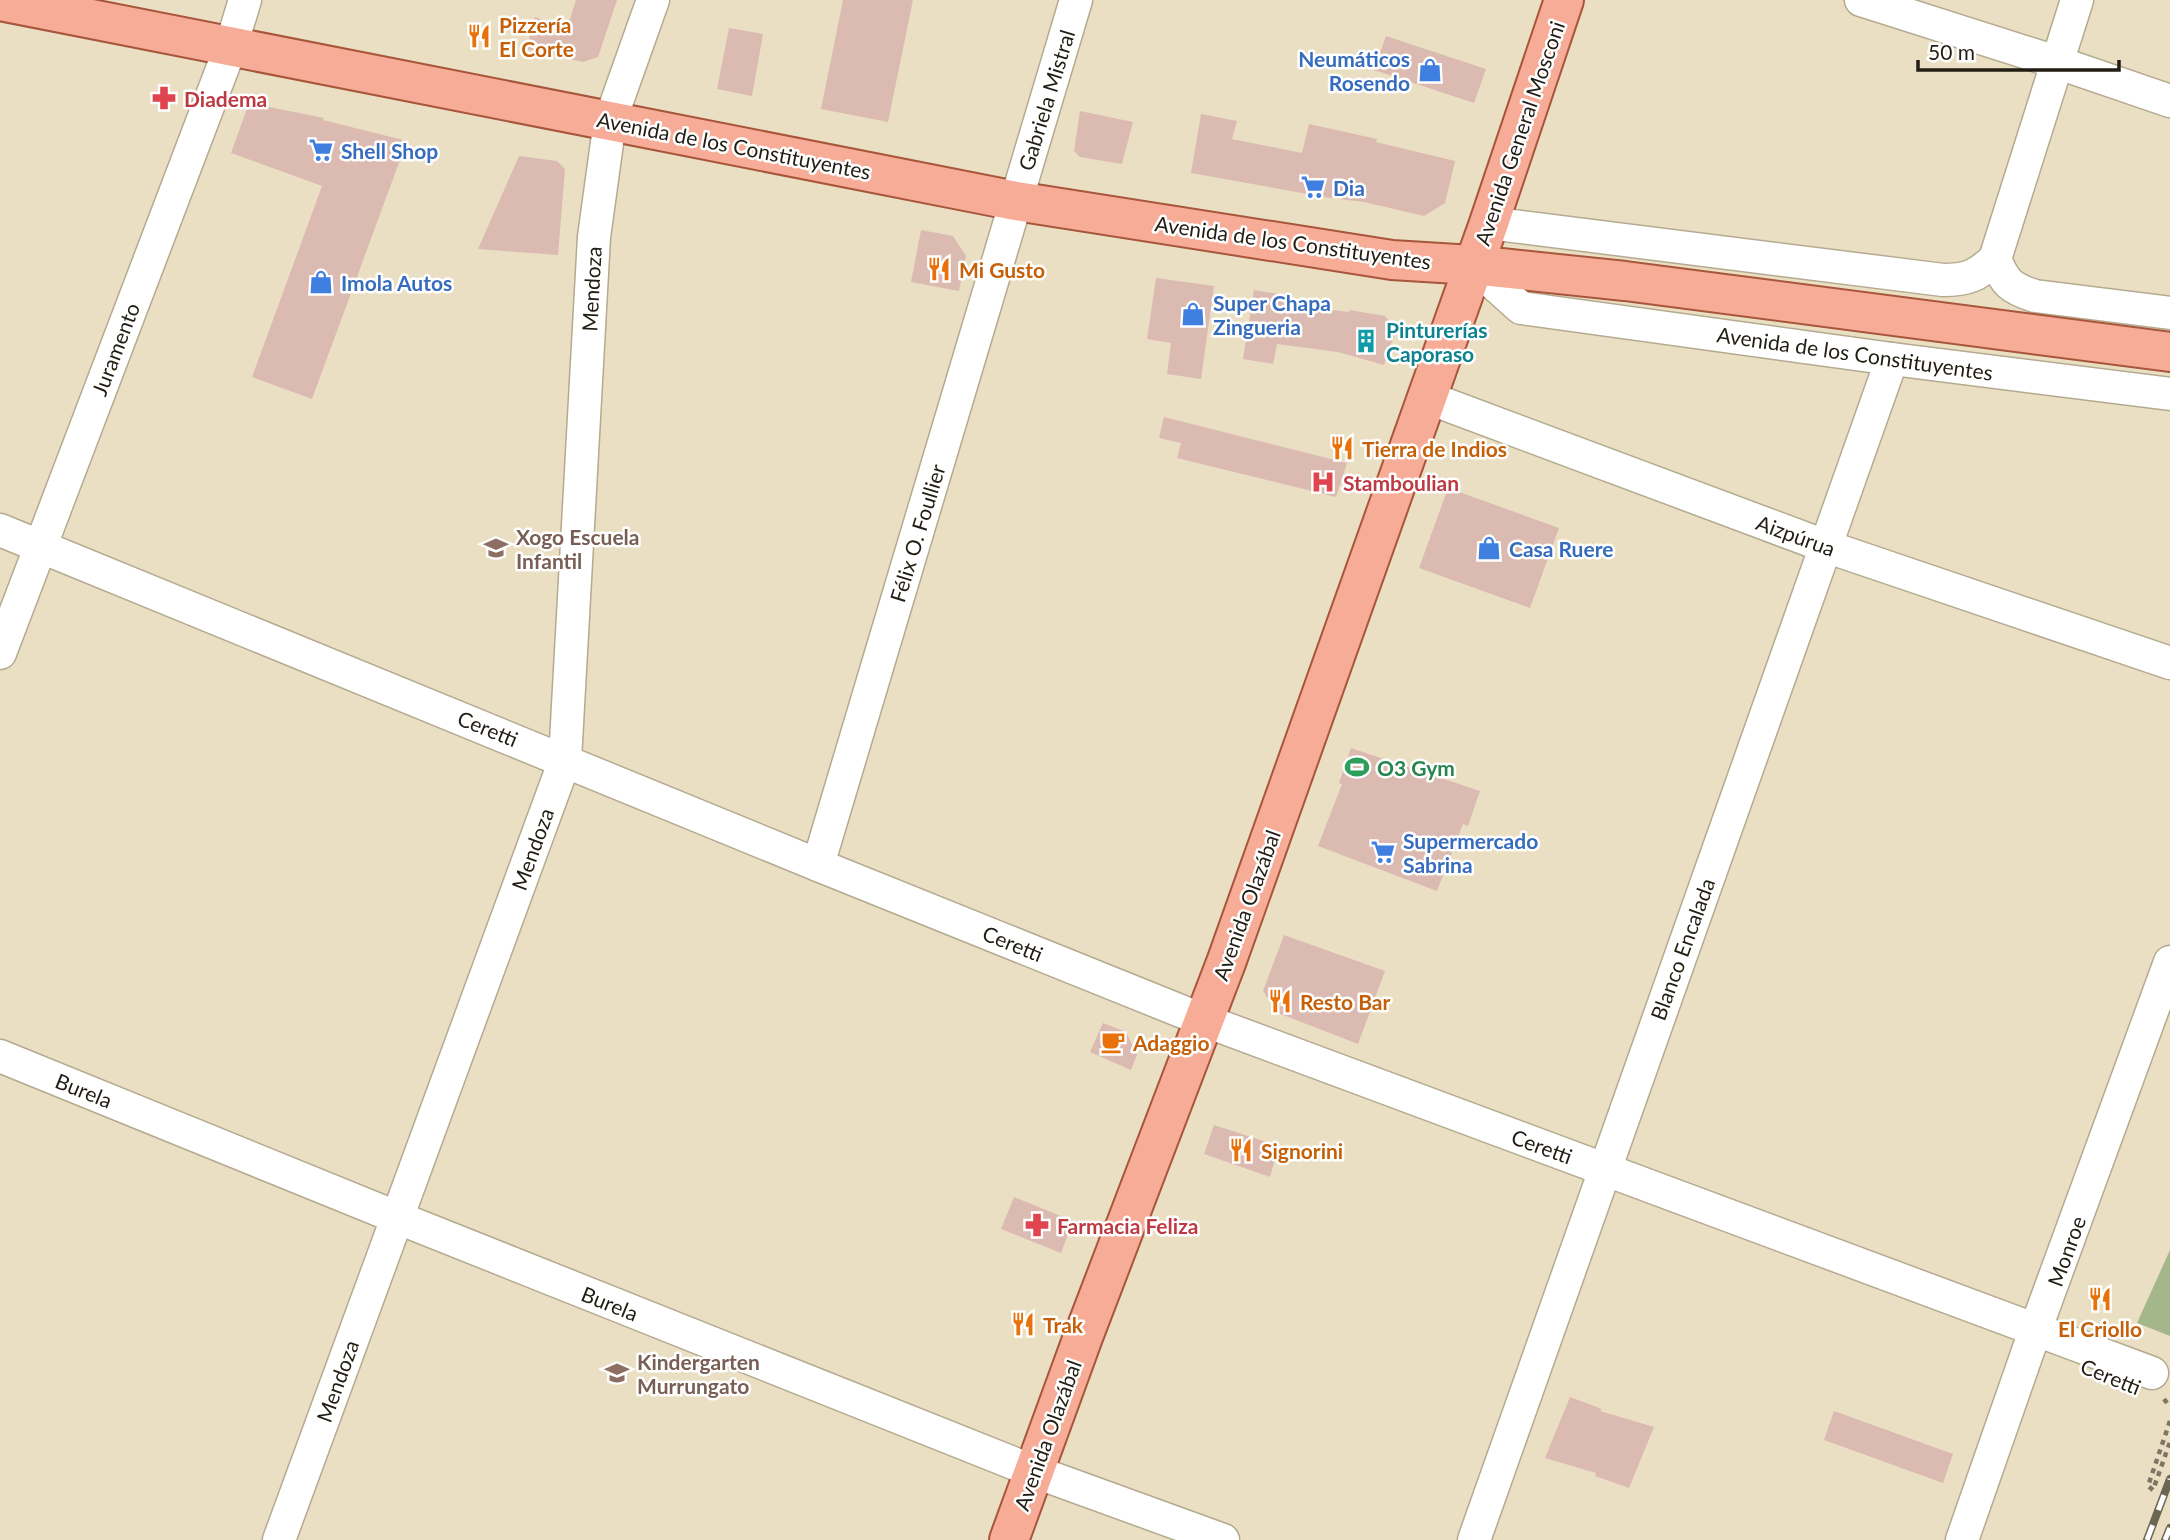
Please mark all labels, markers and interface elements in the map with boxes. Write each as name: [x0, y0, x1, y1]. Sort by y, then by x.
place label: Pizzería El Corte: [499, 12, 574, 61]
street label: Avenida General Mosconi: [1469, 18, 1569, 248]
restaurant icon: Pizzería El Corte: [465, 22, 493, 50]
street label: Gabriela Mistral: [1013, 27, 1079, 173]
scale bar: [1918, 28, 2119, 72]
text: 50 m: [1928, 39, 1975, 64]
place label: Neumáticos Rosendo: [1298, 46, 1410, 95]
shop icon: Neumáticos Rosendo: [1416, 56, 1444, 84]
pharmacy icon: Diadema: [150, 84, 178, 112]
place label: Diadema: [184, 86, 267, 111]
street label: Avenida de los Constituyentes: [595, 106, 873, 184]
supermarket icon: Shell Shop: [307, 136, 335, 164]
place label: Shell Shop: [341, 138, 438, 163]
supermarket icon: Dia: [1299, 173, 1327, 201]
place label: Dia: [1333, 175, 1365, 200]
street label: Avenida de los Constituyentes: [1153, 210, 1433, 274]
street label: Mendoza: [576, 246, 606, 332]
restaurant icon: Mi Gusto: [925, 255, 953, 283]
place label: Mi Gusto: [959, 257, 1045, 282]
shop icon: Imola Autos: [307, 268, 335, 296]
place label: Imola Autos: [341, 270, 452, 295]
place label: Super Chapa Zingueria: [1213, 290, 1331, 339]
street label: Juramento: [86, 299, 144, 399]
shop icon: Super Chapa Zingueria: [1179, 300, 1207, 328]
place label: Pinturerías Caporaso: [1386, 317, 1487, 366]
street label: Avenida de los Constituyentes: [1715, 321, 1995, 385]
building icon: Pinturerías Caporaso: [1352, 327, 1380, 355]
restaurant icon: Tierra de Indios: [1328, 434, 1356, 462]
place label: Tierra de Indios: [1362, 436, 1507, 461]
street label: Félix O. Foullier: [884, 461, 950, 605]
hospital icon: Stamboulian: [1309, 468, 1337, 496]
place label: Stamboulian: [1343, 470, 1459, 495]
street label: Aizpúrua: [1753, 509, 1839, 561]
place label: Xogo Escuela Infantil: [516, 524, 640, 573]
school or university icon: Xogo Escuela Infantil: [482, 534, 510, 562]
shop icon: Casa Ruere: [1475, 534, 1503, 562]
place label: Casa Ruere: [1509, 536, 1613, 561]
street label: Ceretti: [454, 705, 522, 751]
sports icon: O3 Gym: [1343, 753, 1371, 781]
place label: O3 Gym: [1377, 755, 1455, 780]
street label: Mendoza: [506, 805, 558, 893]
street label: Avenida Olazábal: [1207, 826, 1285, 984]
place label: Supermercado Sabrina: [1403, 828, 1538, 877]
supermarket icon: Supermercado Sabrina: [1369, 838, 1397, 866]
street label: Blanco Encalada: [1645, 875, 1719, 1023]
street label: Ceretti: [979, 920, 1047, 966]
restaurant icon: Resto Bar: [1266, 987, 1294, 1015]
place label: Resto Bar: [1300, 989, 1390, 1014]
cafe icon: Adaggio: [1099, 1028, 1127, 1056]
place label: Adaggio: [1132, 1030, 1210, 1055]
street label: Burela: [52, 1067, 116, 1113]
street label: Ceretti: [1508, 1124, 1576, 1168]
restaurant icon: Signorini: [1227, 1136, 1255, 1164]
place label: Signorini: [1261, 1138, 1343, 1163]
pharmacy icon: Farmacia Feliza: [1023, 1211, 1051, 1239]
street label: Monroe: [2042, 1212, 2090, 1290]
place label: Farmacia Feliza: [1057, 1213, 1198, 1238]
street label: Burela: [578, 1280, 642, 1326]
restaurant icon: El Criollo: [2086, 1285, 2114, 1313]
restaurant icon: Trak: [1009, 1310, 1037, 1338]
place label: Trak: [1043, 1312, 1084, 1337]
place label: El Criollo: [2058, 1316, 2142, 1341]
street label: Mendoza: [311, 1337, 363, 1425]
place label: Kindergarten Murrungato: [637, 1349, 760, 1398]
street label: Ceretti: [2077, 1353, 2145, 1399]
street label: Avenida Olazábal: [1008, 1356, 1086, 1514]
school or university icon: Kindergarten Murrungato: [603, 1359, 631, 1387]

